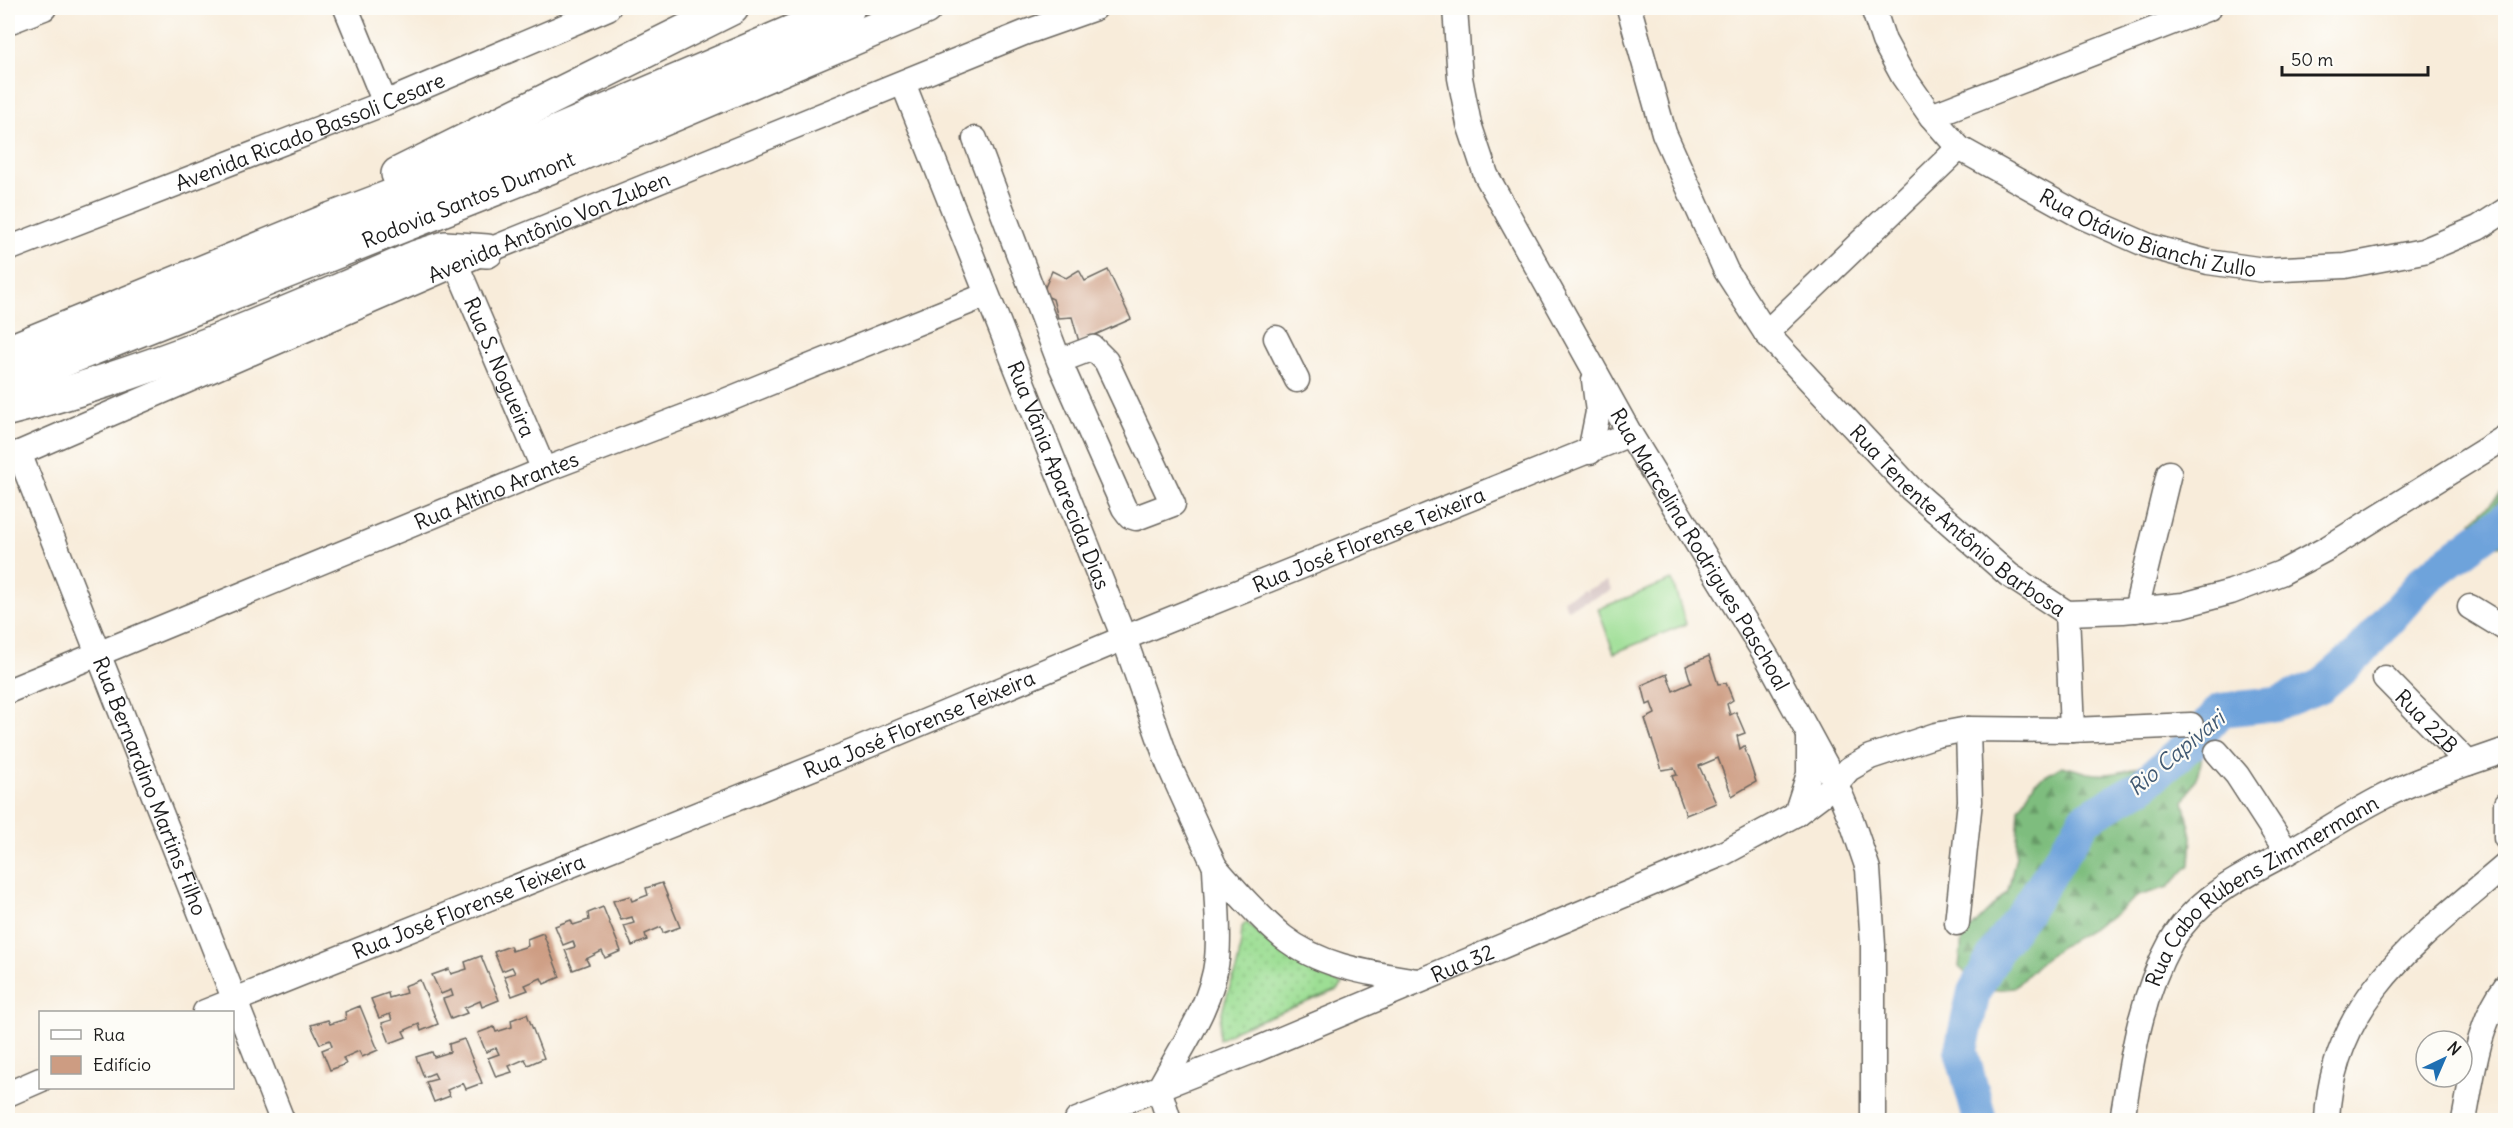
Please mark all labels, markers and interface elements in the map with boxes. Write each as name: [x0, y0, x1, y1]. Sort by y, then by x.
scale bar: [2282, 39, 2428, 77]
text: 50 m: [2291, 48, 2333, 71]
street label: Avenida Ricado Bassoli Cesare: [171, 66, 449, 196]
street label: Rodovia Santos Dumont: [358, 145, 579, 254]
street label: Avenida Antônio Von Zuben: [423, 165, 674, 289]
street label: Rua Otávio Bianchi Zullo: [2035, 182, 2258, 282]
street label: Rua S. Nogueira: [458, 293, 542, 441]
street label: Rua Vânia Aparecida Dias: [1002, 357, 1117, 593]
street label: Rua Marcelina Rodrigues Paschoal: [1605, 403, 1796, 695]
street label: Rua Tenente Antônio Barbosa: [1844, 419, 2071, 622]
street label: Rua Altino Arantes: [410, 445, 582, 536]
street label: Rua José Florense Teixeira: [1249, 480, 1489, 598]
street label: Rua Bernardino Martins Filho: [87, 653, 213, 919]
street label: Rua José Florense Teixeira: [799, 664, 1039, 784]
street label: Rua 22B: [2390, 683, 2464, 759]
water label: Rio Capivari: [2122, 702, 2232, 802]
street label: Rua Cabo Rúbens Zimmermann: [2139, 789, 2383, 990]
street label: Rua José Florense Teixeira: [348, 847, 589, 965]
street label: Rua 32: [1427, 938, 1498, 988]
legend: [39, 1011, 234, 1089]
text: Rua: [93, 1023, 125, 1046]
north arrow: [2414, 1029, 2474, 1089]
text: N: [2443, 1037, 2465, 1059]
text: Edifício: [93, 1053, 151, 1076]

